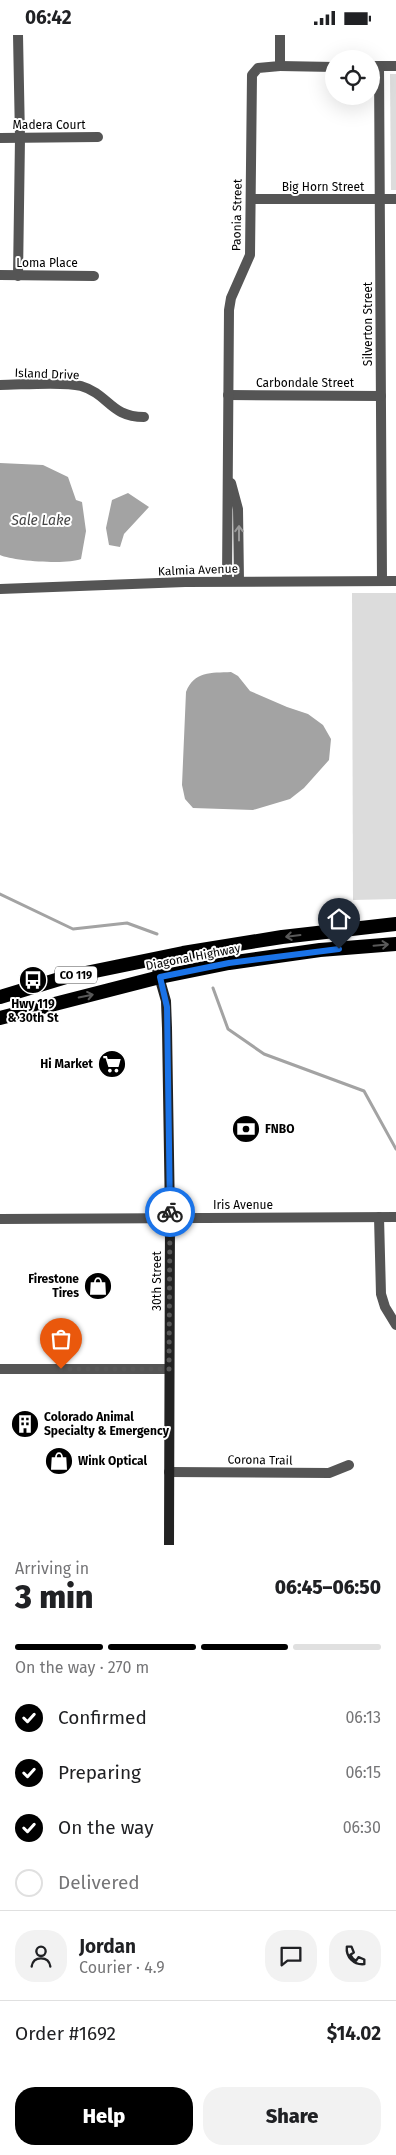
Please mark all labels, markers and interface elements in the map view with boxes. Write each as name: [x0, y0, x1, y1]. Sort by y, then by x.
text: 06:42: [25, 6, 71, 29]
map controls: [325, 50, 380, 105]
button: locate: [325, 50, 380, 105]
street label: Madera Court: [13, 118, 86, 132]
street label: Paonia Street: [229, 178, 245, 251]
street label: Big Horn Street: [282, 180, 365, 194]
street label: Loma Place: [16, 256, 78, 270]
street label: Silverton Street: [361, 281, 375, 366]
street label: Island Drive: [14, 366, 80, 382]
street label: Carbondale Street: [256, 376, 355, 390]
water label: Sale Lake: [10, 512, 71, 529]
one-way arrow: [234, 525, 244, 541]
street label: Kalmia Avenue: [158, 562, 238, 578]
pin: [318, 898, 360, 949]
icon: home: [325, 905, 353, 933]
one-way arrow: [285, 931, 301, 941]
street label: Diagonal Highway: [144, 941, 242, 973]
one-way arrow: [373, 941, 389, 950]
bus stop icon: Hwy 119 & 30th St: [18, 965, 48, 995]
road number: CO 119: [55, 967, 97, 983]
one-way arrow: [77, 991, 93, 1000]
place label: Hwy 119 & 30th St: [7, 997, 59, 1025]
supermarket icon: Hi Market: [97, 1049, 127, 1079]
place label: Hi Market: [40, 1057, 93, 1071]
bank icon: FNBO: [231, 1114, 261, 1144]
place label: FNBO: [265, 1122, 295, 1136]
courier: [145, 1187, 195, 1237]
icon: bike: [156, 1198, 184, 1226]
street label: Iris Avenue: [213, 1198, 273, 1212]
street label: 30th Street: [150, 1250, 164, 1311]
shop icon: Firestone Tires: [83, 1271, 113, 1301]
place label: Firestone Tires: [28, 1272, 79, 1300]
pin: [40, 1318, 82, 1369]
icon: bag: [47, 1325, 75, 1353]
building icon: Colorado Animal Specialty & Emergency: [10, 1409, 40, 1439]
place label: Colorado Animal Specialty & Emergency: [44, 1410, 170, 1438]
shop icon: Wink Optical: [44, 1446, 74, 1476]
street label: Corona Trail: [227, 1452, 293, 1468]
place label: Wink Optical: [78, 1454, 147, 1468]
text: Arriving in: [15, 1559, 89, 1578]
text: 06:45–06:50: [275, 1576, 381, 1599]
text: 3 min: [15, 1578, 93, 1616]
text: On the way · 270 m: [15, 1658, 149, 1677]
icon: check: [15, 1704, 43, 1732]
text: Confirmed: [58, 1706, 147, 1729]
text: 06:13: [345, 1708, 381, 1727]
icon: check: [15, 1759, 43, 1787]
text: Preparing: [58, 1761, 141, 1784]
text: 06:15: [345, 1763, 381, 1782]
icon: check: [15, 1814, 43, 1842]
text: On the way: [58, 1816, 154, 1839]
text: 06:30: [343, 1818, 381, 1837]
text: Delivered: [58, 1871, 140, 1894]
button: person: [15, 1930, 67, 1982]
button: chat: [265, 1930, 317, 1982]
button: phone: [329, 1930, 381, 1982]
text: Jordan: [79, 1935, 136, 1958]
text: Courier · 4.9: [79, 1958, 165, 1977]
text: Order #1692: [15, 2022, 116, 2045]
text: $14.02: [327, 2022, 381, 2045]
button: Help: [15, 2087, 193, 2145]
button: Share: [203, 2087, 381, 2145]

